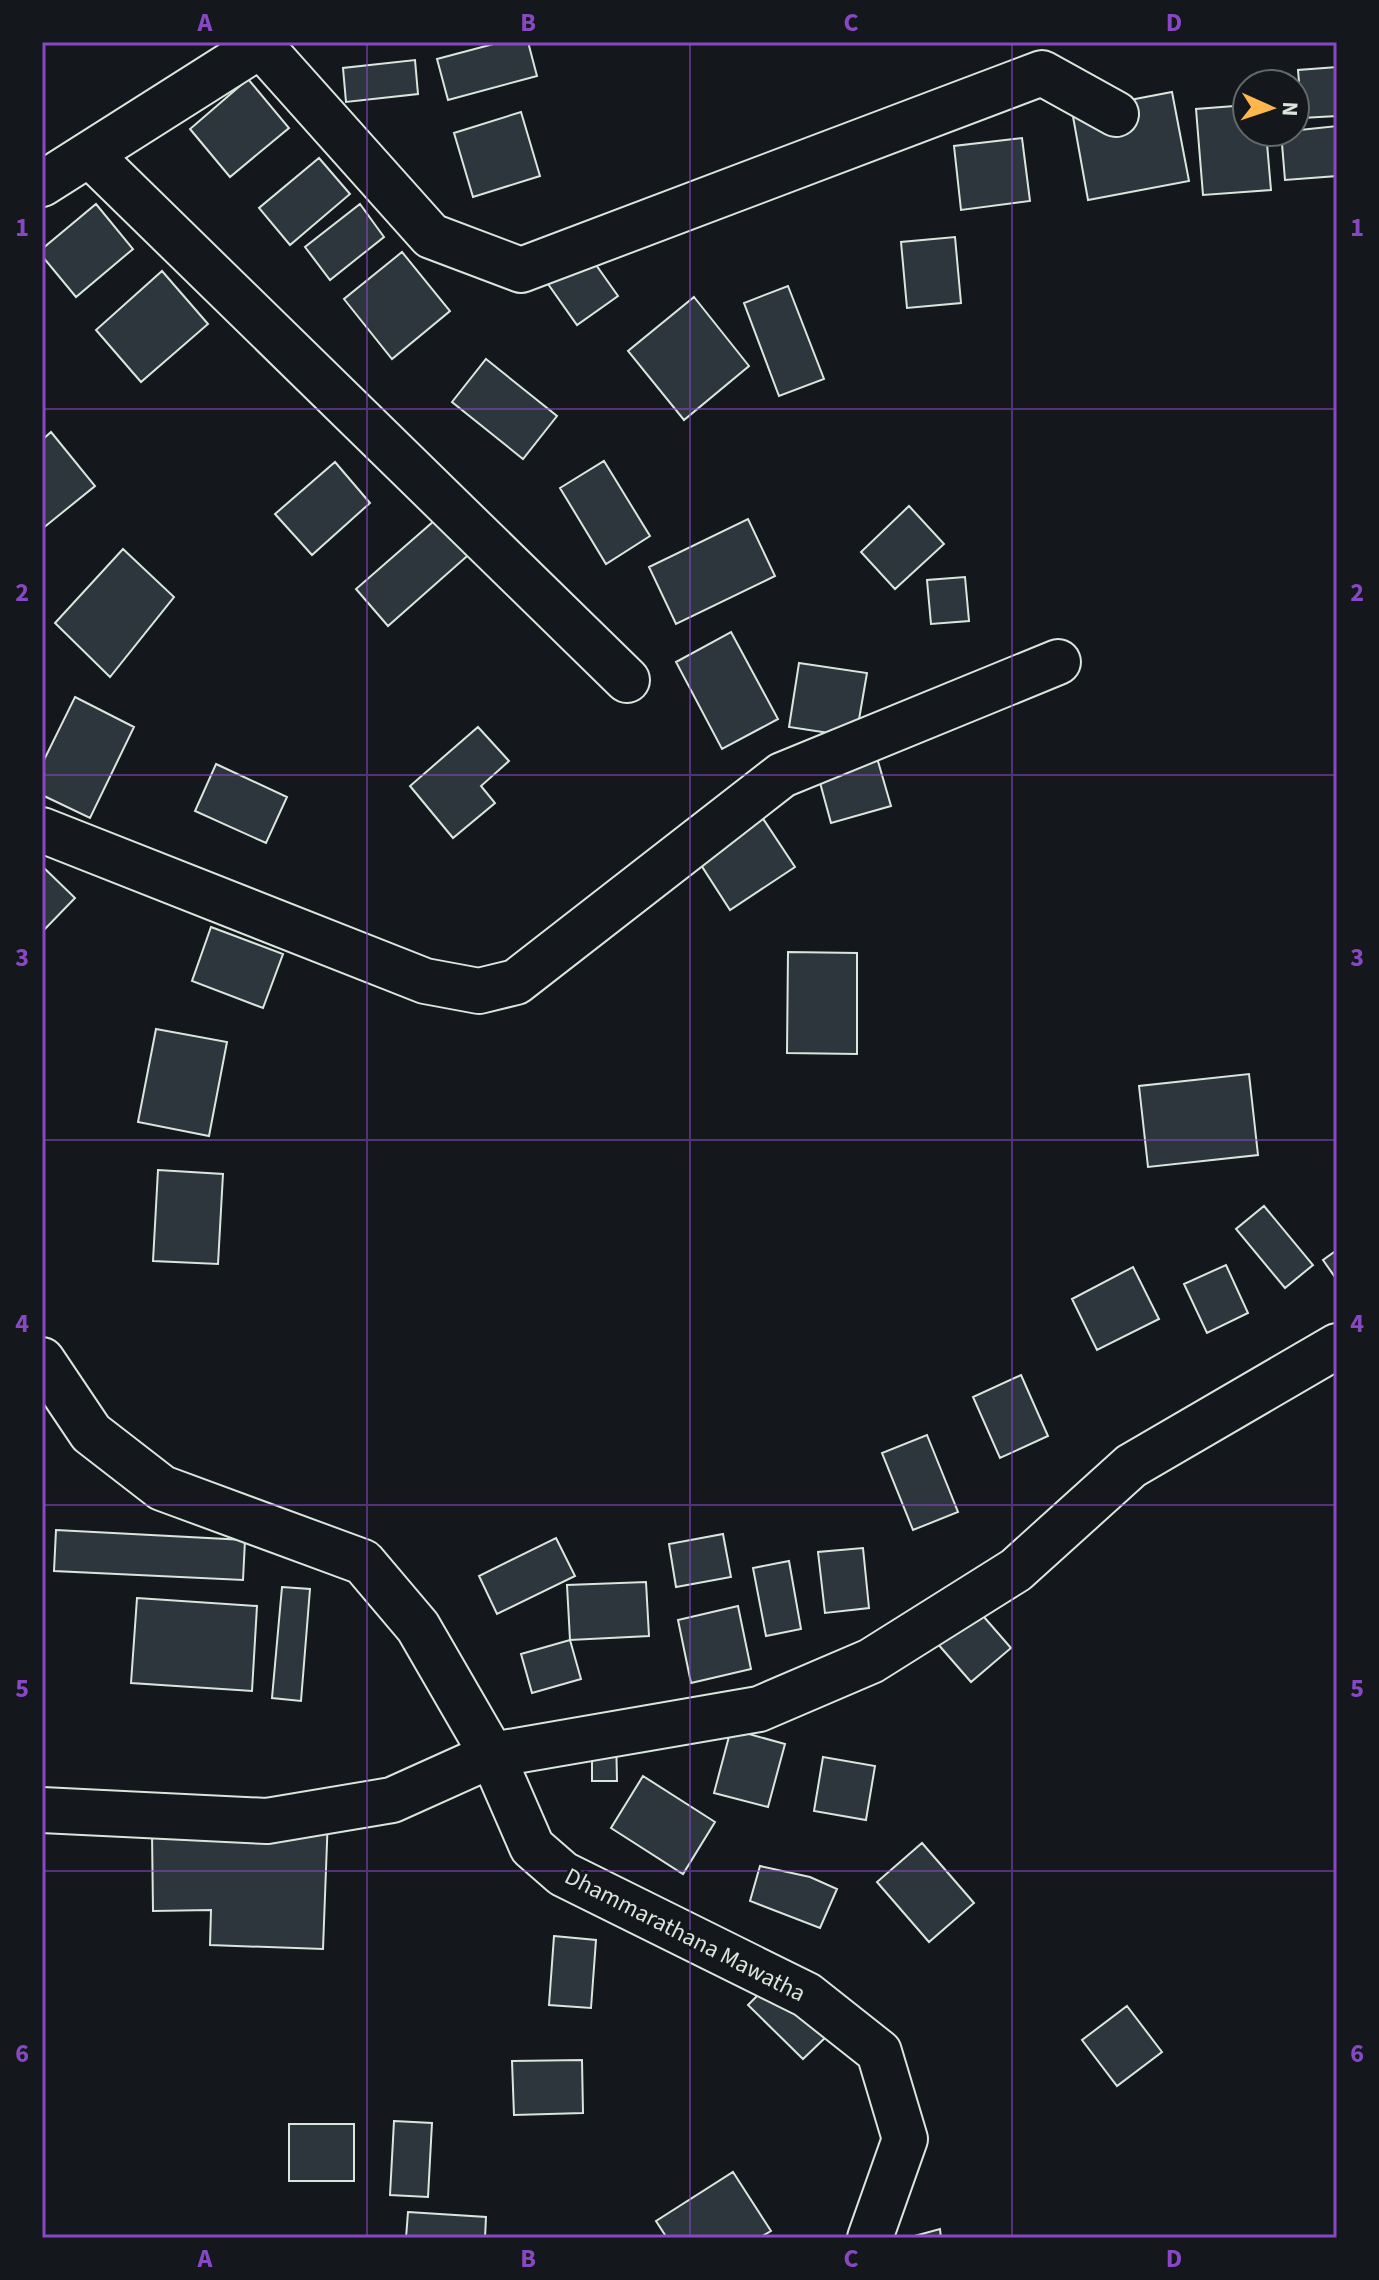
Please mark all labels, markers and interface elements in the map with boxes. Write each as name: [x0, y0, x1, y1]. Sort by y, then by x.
text: A: [197, 4, 214, 41]
text: B: [520, 4, 536, 41]
text: C: [843, 4, 859, 41]
text: D: [1166, 4, 1182, 41]
north arrow: [1231, 68, 1311, 148]
text: N: [1274, 101, 1306, 117]
text: 1: [15, 209, 29, 246]
text: 1: [1350, 209, 1364, 246]
text: 2: [15, 574, 29, 611]
text: 2: [1350, 574, 1364, 611]
text: 3: [15, 939, 29, 976]
text: 3: [1350, 939, 1364, 976]
text: 4: [15, 1305, 29, 1342]
text: 4: [1350, 1305, 1364, 1342]
text: 5: [15, 1670, 29, 1707]
text: 5: [1350, 1670, 1364, 1707]
street label: Dhammarathana Mawatha: [558, 1859, 812, 2011]
text: 6: [15, 2035, 29, 2072]
text: 6: [1350, 2035, 1364, 2072]
text: A: [197, 2240, 214, 2277]
text: B: [520, 2240, 536, 2277]
text: C: [843, 2240, 859, 2277]
text: D: [1166, 2240, 1182, 2277]

